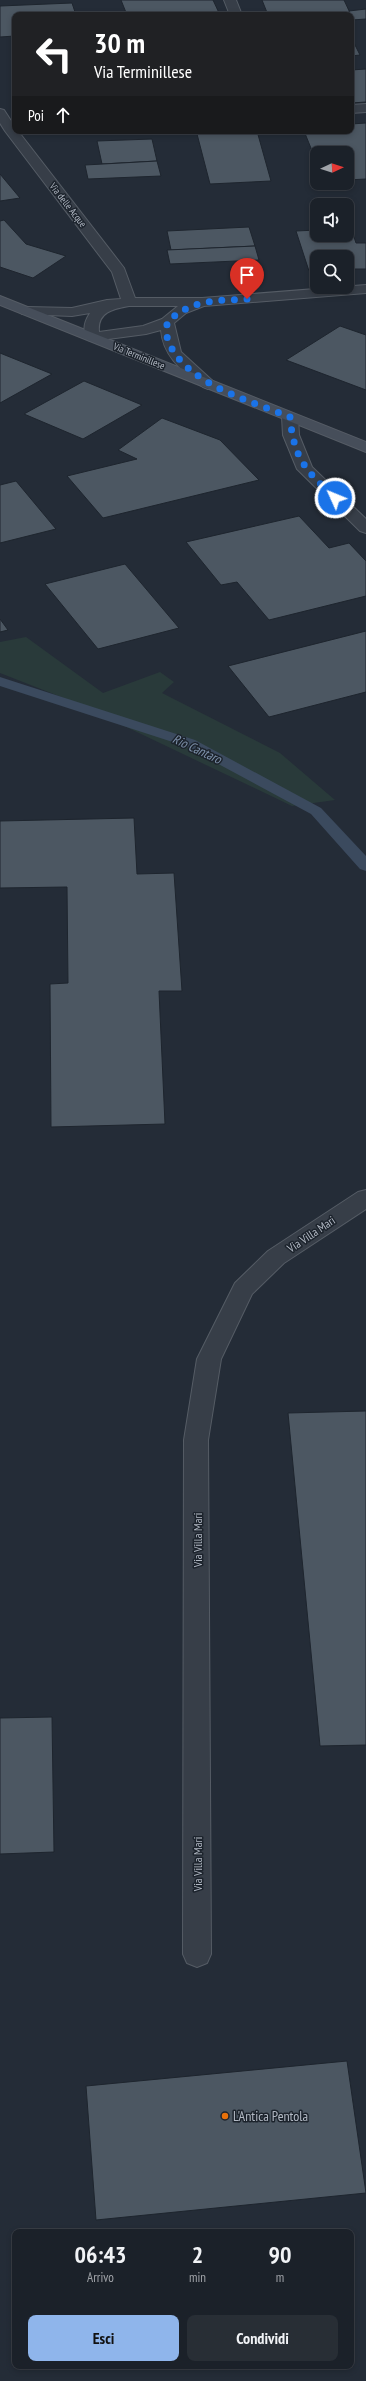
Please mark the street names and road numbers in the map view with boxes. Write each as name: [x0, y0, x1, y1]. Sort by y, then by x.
street label: Via delle Acque: [46, 179, 89, 230]
street label: Via Terminillese: [110, 339, 167, 372]
street label: Via Villa Mari: [283, 1213, 338, 1256]
street label: Via Villa Mari: [190, 1513, 205, 1568]
street label: Via Villa Mari: [190, 1837, 205, 1892]

